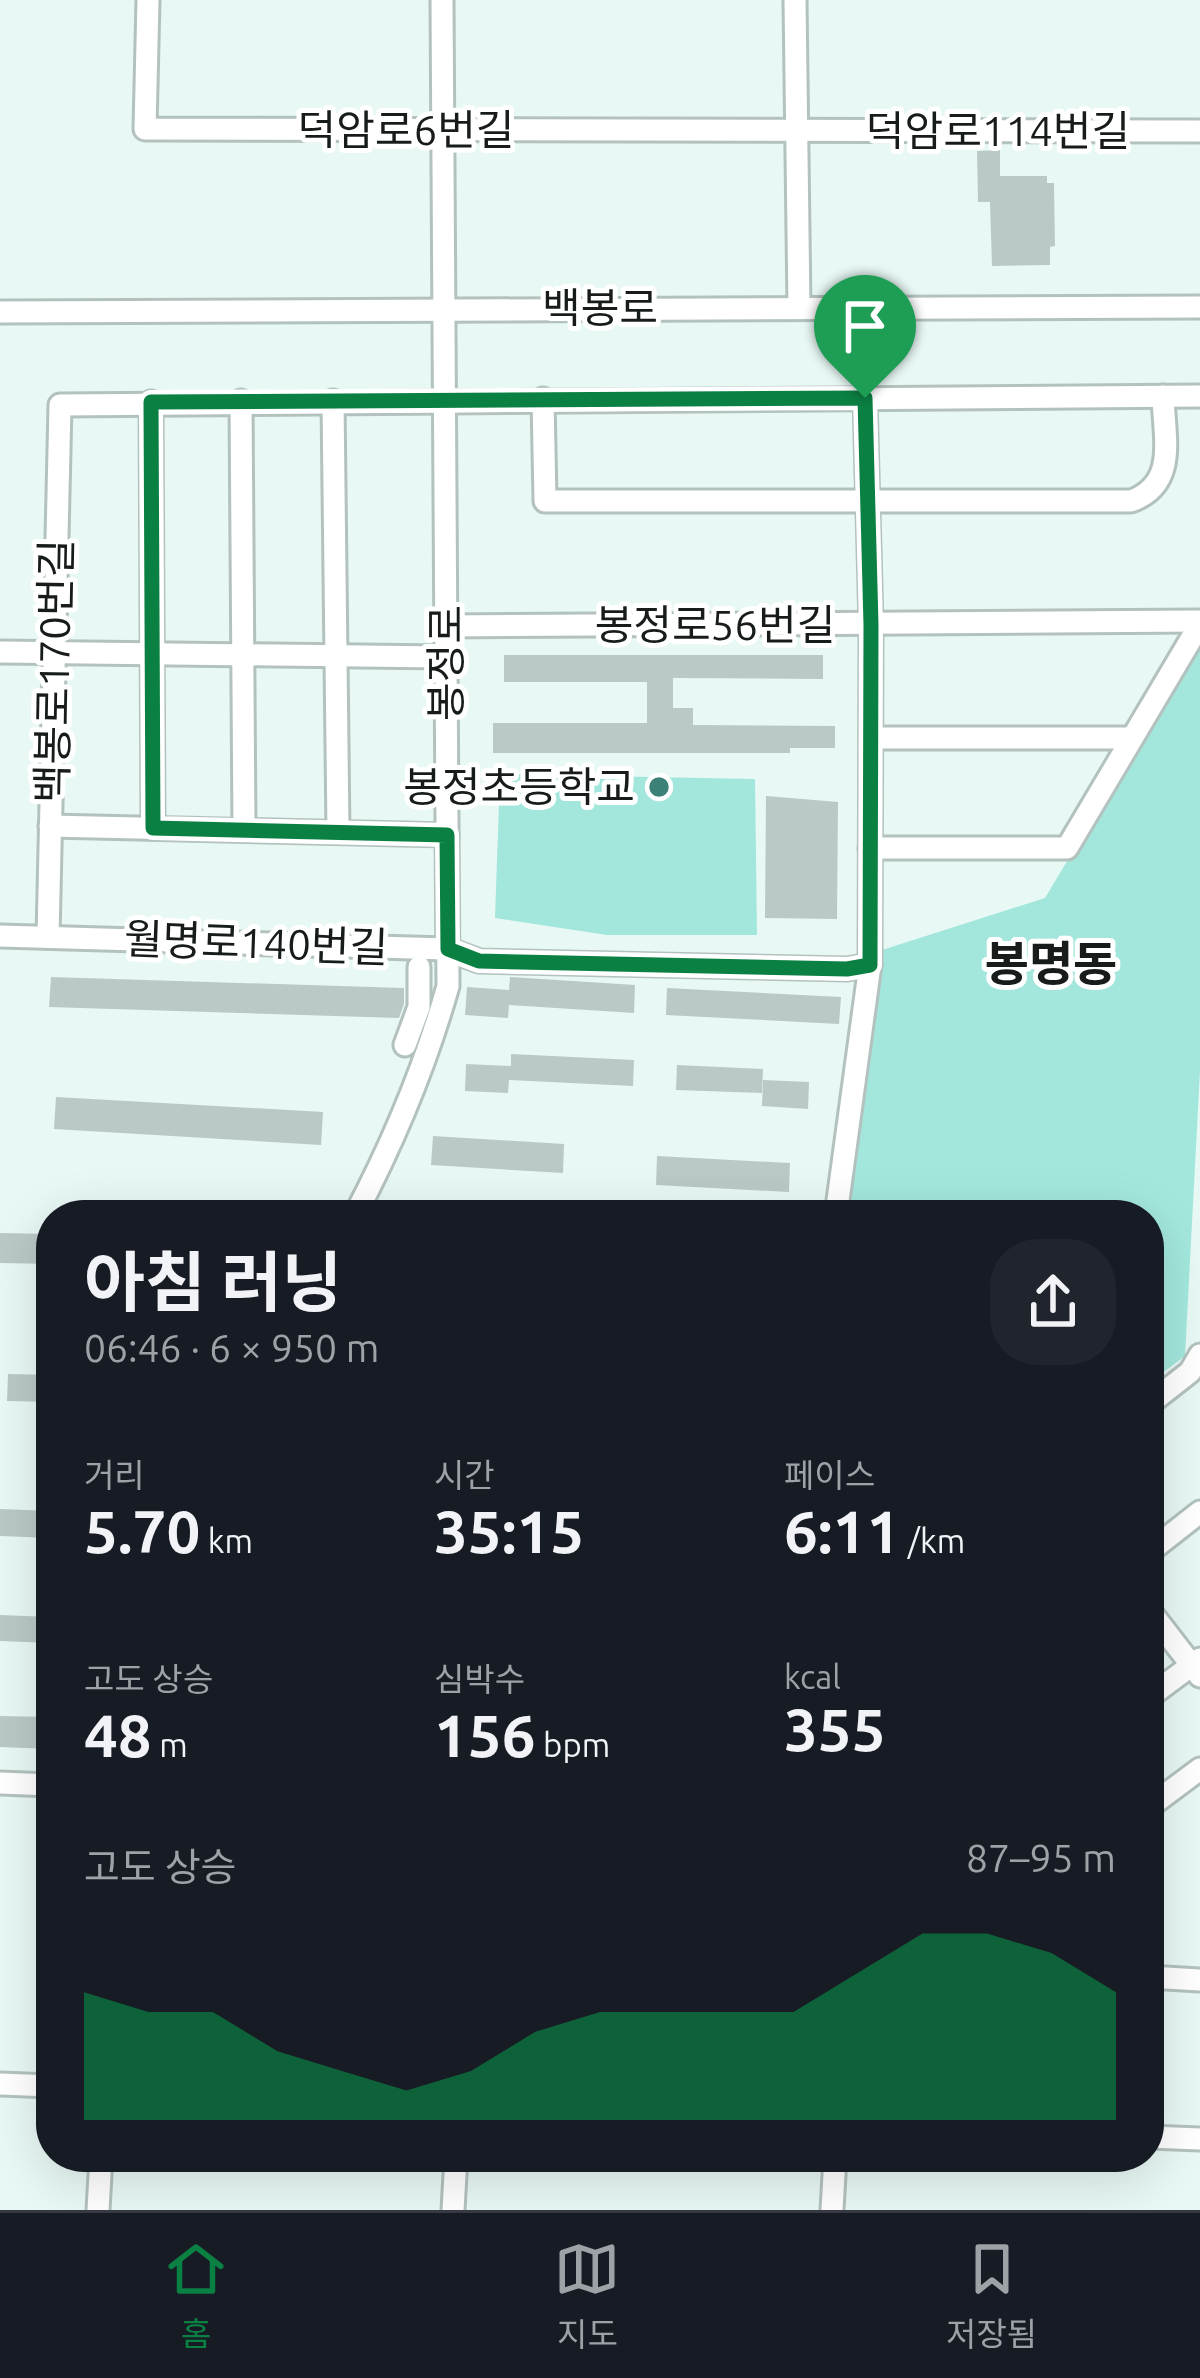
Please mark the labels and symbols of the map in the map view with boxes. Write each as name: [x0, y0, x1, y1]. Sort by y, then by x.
street label: 덕암로6번길: [298, 106, 514, 153]
street label: 덕암로114번길: [866, 107, 1130, 154]
pin: [814, 275, 916, 398]
street label: 백봉로: [542, 284, 658, 331]
street label: 백봉로170번길: [28, 538, 79, 804]
street label: 봉정로56번길: [595, 601, 835, 648]
street label: 봉정로: [422, 605, 469, 721]
place label: 봉정초등학교: [403, 763, 635, 810]
marker: 봉정초등학교: [646, 774, 672, 800]
street label: 월명로140번길: [123, 914, 389, 971]
district label: 봉명동: [985, 936, 1117, 990]

